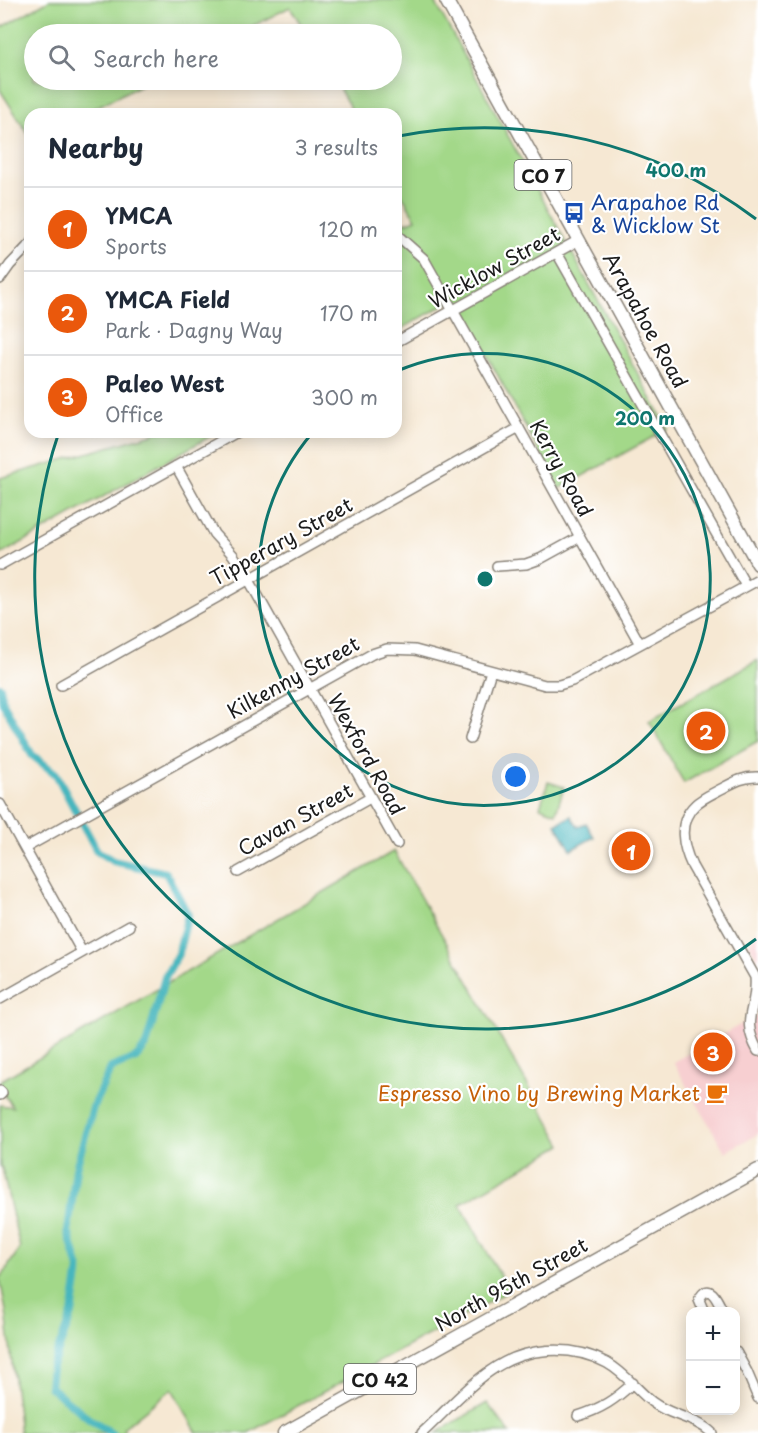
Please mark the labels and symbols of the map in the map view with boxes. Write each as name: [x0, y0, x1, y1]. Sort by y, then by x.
text: 400 m: [646, 156, 706, 183]
road number: CO 7: [514, 160, 572, 190]
place label: Arapahoe Rd & Wicklow St: [591, 187, 720, 240]
bus stop icon: Arapahoe Rd & Wicklow St: [562, 201, 586, 225]
street label: Wicklow Street: [423, 218, 565, 316]
street label: Arapahoe Road: [596, 247, 696, 393]
text: 200 m: [615, 404, 675, 431]
street label: Kerry Road: [523, 414, 601, 522]
street label: Tipperary Street: [204, 489, 358, 593]
centre of rings: [475, 569, 495, 589]
street label: Kilkenny Street: [221, 628, 365, 726]
street label: Wexford Road: [321, 688, 413, 820]
pin: 2: [686, 708, 726, 754]
your location: [501, 762, 530, 791]
street label: Cavan Street: [232, 775, 358, 863]
pin: 1: [612, 828, 650, 874]
pin: 3: [694, 1030, 732, 1074]
place label: Espresso Vino by Brewing Market: [378, 1078, 700, 1108]
cafe icon: Espresso Vino by Brewing Market: [705, 1081, 729, 1105]
street label: North 95th Street: [429, 1230, 593, 1338]
road number: CO 42: [344, 1364, 416, 1394]

